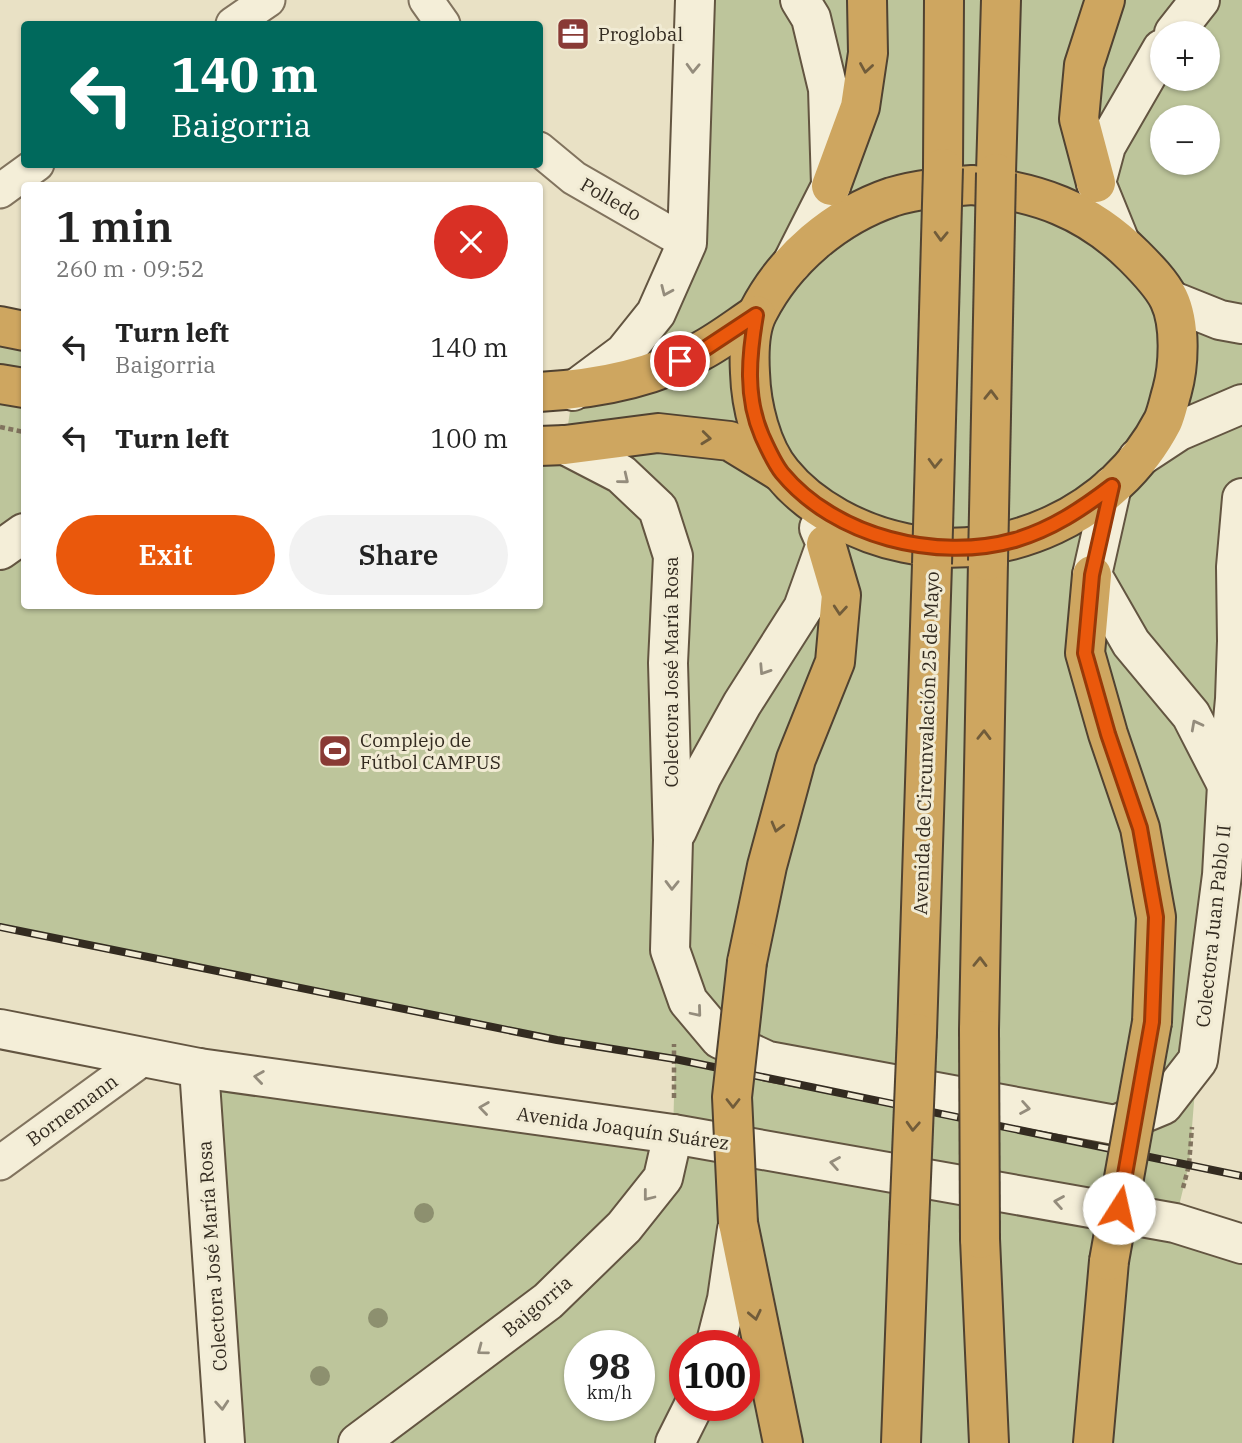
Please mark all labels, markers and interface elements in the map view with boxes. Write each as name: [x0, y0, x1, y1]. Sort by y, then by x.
office icon: Proglobal: [554, 15, 592, 53]
map controls: [1150, 21, 1220, 175]
button: +: [1150, 21, 1220, 91]
place label: Proglobal: [598, 22, 683, 46]
text: 140 m: [171, 42, 318, 105]
icon: left: [56, 49, 147, 140]
one-way arrow: [859, 62, 874, 74]
one-way arrow: [685, 63, 701, 74]
text: Baigorria: [171, 104, 311, 146]
button: −: [1150, 105, 1220, 175]
street label: Polledo: [576, 172, 646, 226]
text: 1 min: [56, 199, 173, 254]
button: close: [434, 205, 508, 279]
one-way arrow: [933, 231, 948, 242]
text: 260 m · 09:52: [56, 253, 205, 283]
one-way arrow: [660, 284, 674, 296]
text: Turn left: [115, 315, 229, 349]
icon: left: [56, 328, 94, 366]
text: 140 m: [430, 330, 508, 364]
pin: [650, 331, 710, 391]
icon: arrive: [661, 342, 699, 380]
text: Baigorria: [115, 349, 216, 379]
one-way arrow: [984, 389, 999, 400]
icon: left: [56, 419, 94, 457]
text: Turn left: [115, 421, 229, 455]
text: 100 m: [430, 421, 508, 455]
one-way arrow: [701, 430, 712, 445]
one-way arrow: [927, 458, 942, 469]
one-way arrow: [617, 470, 629, 483]
button: Exit: [56, 515, 275, 595]
button: Share: [289, 515, 508, 595]
street label: Colectora José María Rosa: [659, 556, 683, 788]
street label: Avenida de Circunvalación 25 de Mayo: [908, 571, 944, 915]
one-way arrow: [833, 605, 848, 616]
one-way arrow: [759, 663, 772, 676]
one-way arrow: [1190, 719, 1204, 732]
place label: Complejo de Fútbol CAMPUS: [360, 728, 501, 774]
one-way arrow: [977, 729, 992, 740]
sports icon: Complejo de Fútbol CAMPUS: [316, 732, 354, 770]
one-way arrow: [771, 821, 786, 833]
street label: Colectora Juan Pablo II: [1190, 824, 1236, 1028]
one-way arrow: [664, 880, 680, 890]
one-way arrow: [973, 956, 988, 967]
one-way arrow: [689, 1003, 701, 1016]
street label: Bornemann: [22, 1069, 122, 1151]
one-way arrow: [253, 1069, 265, 1084]
one-way arrow: [725, 1098, 741, 1109]
one-way arrow: [1019, 1100, 1031, 1115]
one-way arrow: [479, 1101, 490, 1116]
street label: Avenida Joaquín Suárez: [515, 1101, 731, 1155]
one-way arrow: [906, 1121, 921, 1132]
street label: Colectora José María Rosa: [192, 1140, 232, 1372]
one-way arrow: [829, 1156, 841, 1171]
position arrow: [1082, 1171, 1156, 1245]
one-way arrow: [644, 1189, 657, 1201]
one-way arrow: [1054, 1196, 1066, 1211]
street label: Baigorria: [497, 1270, 577, 1342]
one-way arrow: [747, 1309, 762, 1321]
speed limit sign: 100: [669, 1330, 760, 1421]
one-way arrow: [477, 1342, 490, 1354]
text: 98: [588, 1343, 631, 1389]
text: km/h: [587, 1381, 632, 1404]
one-way arrow: [214, 1400, 229, 1411]

